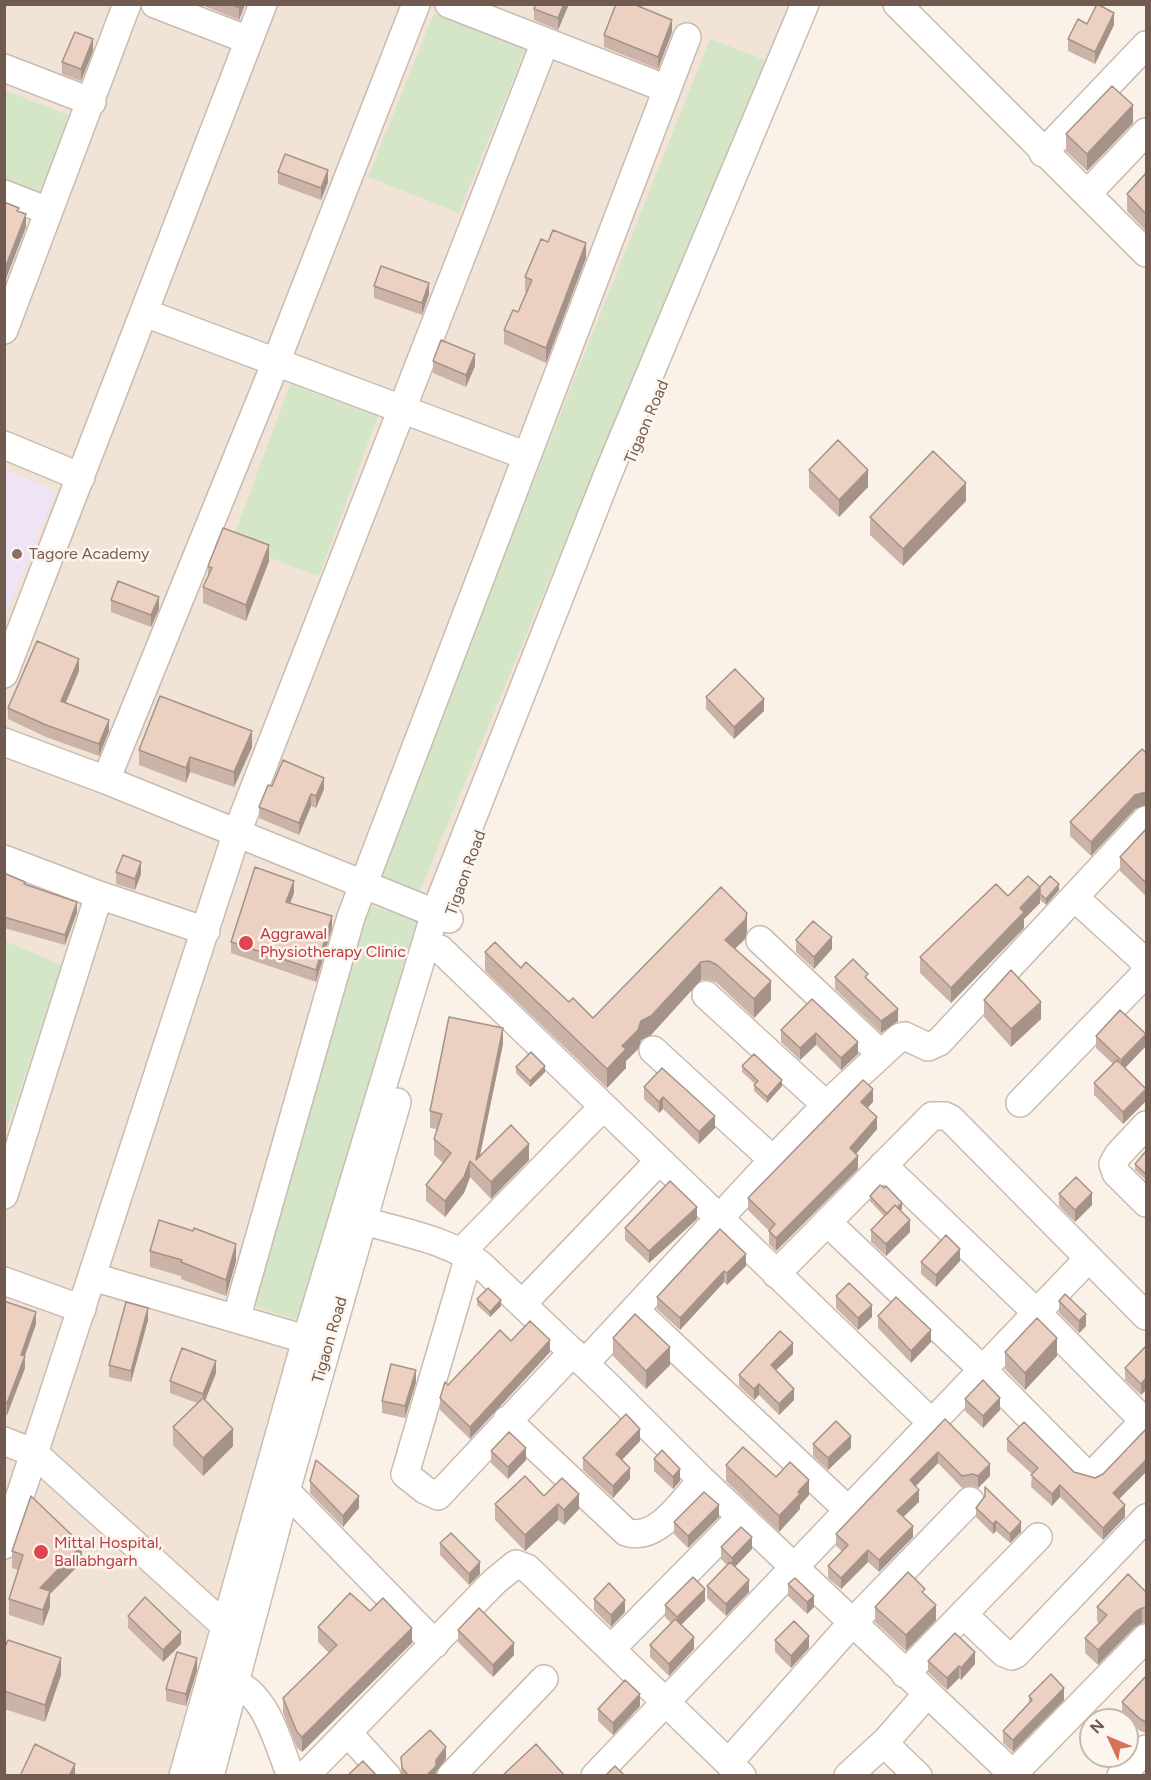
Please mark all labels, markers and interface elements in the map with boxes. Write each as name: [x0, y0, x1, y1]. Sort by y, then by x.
street label: Tigaon Road: [621, 377, 673, 467]
place label: Tagore Academy: [29, 544, 149, 564]
marker: Tagore Academy: [10, 547, 24, 561]
street label: Tigaon Road: [442, 828, 490, 918]
place label: Aggrawal Physiotherapy Clinic: [260, 924, 406, 962]
marker: Aggrawal Physiotherapy Clinic: [237, 934, 255, 952]
street label: Tigaon Road: [308, 1295, 352, 1385]
place label: Mittal Hospital, Ballabhgarh: [54, 1533, 162, 1571]
marker: Mittal Hospital, Ballabhgarh: [32, 1543, 50, 1561]
north arrow: [1079, 1708, 1139, 1768]
text: N: [1086, 1715, 1108, 1738]

